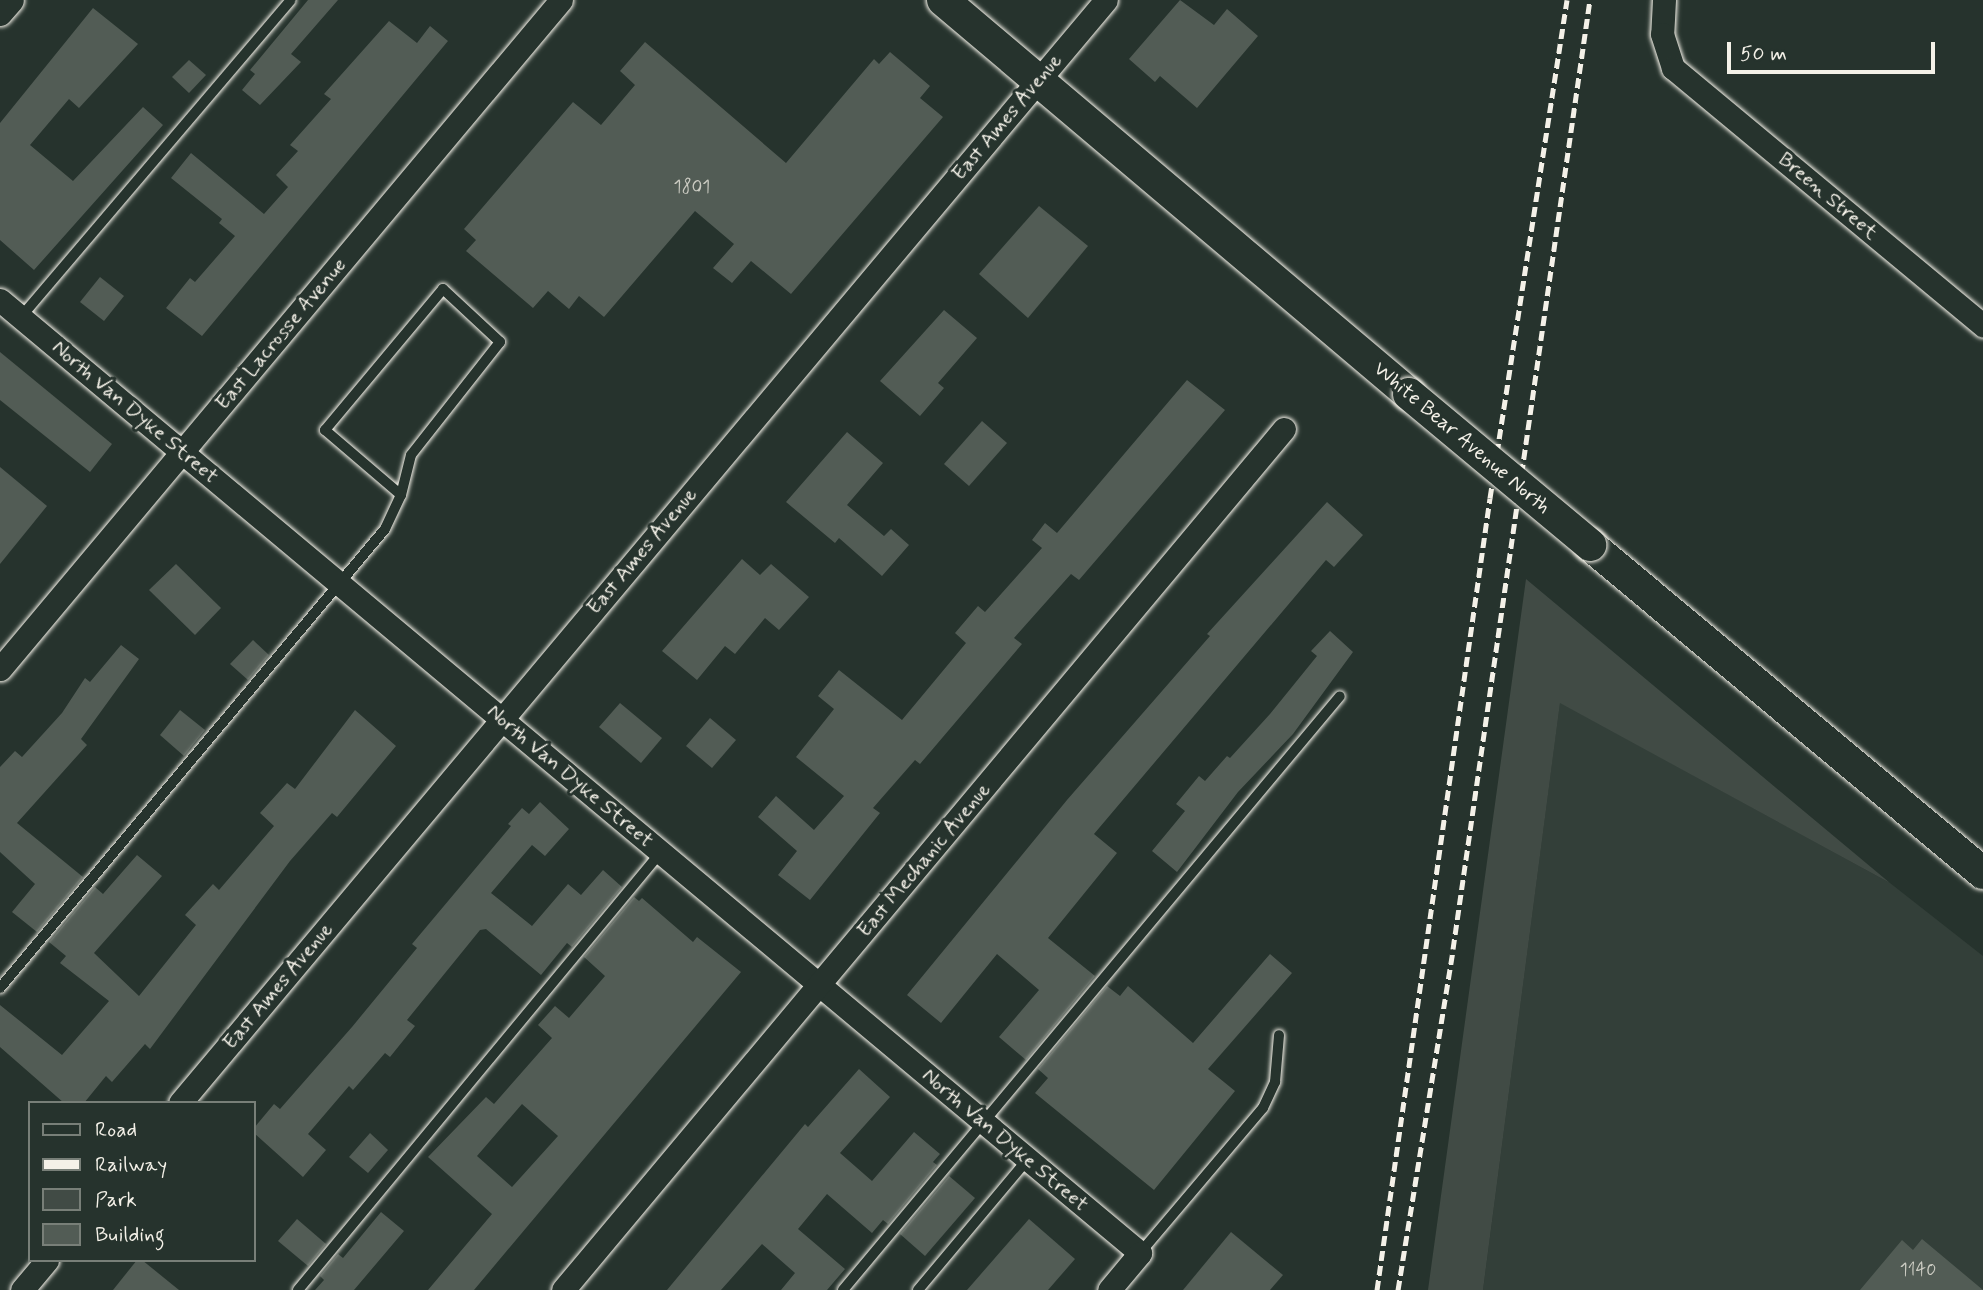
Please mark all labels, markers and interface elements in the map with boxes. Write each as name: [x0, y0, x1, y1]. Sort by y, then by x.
scale bar: [1731, 28, 1939, 72]
text: 50 m: [1740, 40, 1787, 68]
street label: East Ames Avenue: [945, 46, 1069, 188]
street label: Breen Street: [1773, 147, 1883, 245]
house number: 1801: [674, 176, 710, 198]
street label: East Lacrosse Avenue: [209, 252, 353, 416]
street label: North Van Dyke Street: [48, 336, 222, 488]
street label: White Bear Avenue North: [1366, 355, 1558, 521]
street label: East Ames Avenue: [580, 480, 704, 622]
street label: North Van Dyke Street: [483, 700, 657, 852]
street label: East Mechanic Avenue: [850, 776, 998, 944]
street label: East Ames Avenue: [216, 915, 340, 1057]
street label: North Van Dyke Street: [918, 1064, 1092, 1216]
legend: [28, 1101, 256, 1262]
text: Road: [95, 1116, 137, 1144]
text: Railway: [95, 1151, 167, 1179]
text: Park: [95, 1186, 137, 1214]
text: Building: [95, 1221, 165, 1249]
house number: 1140: [1900, 1259, 1936, 1281]

